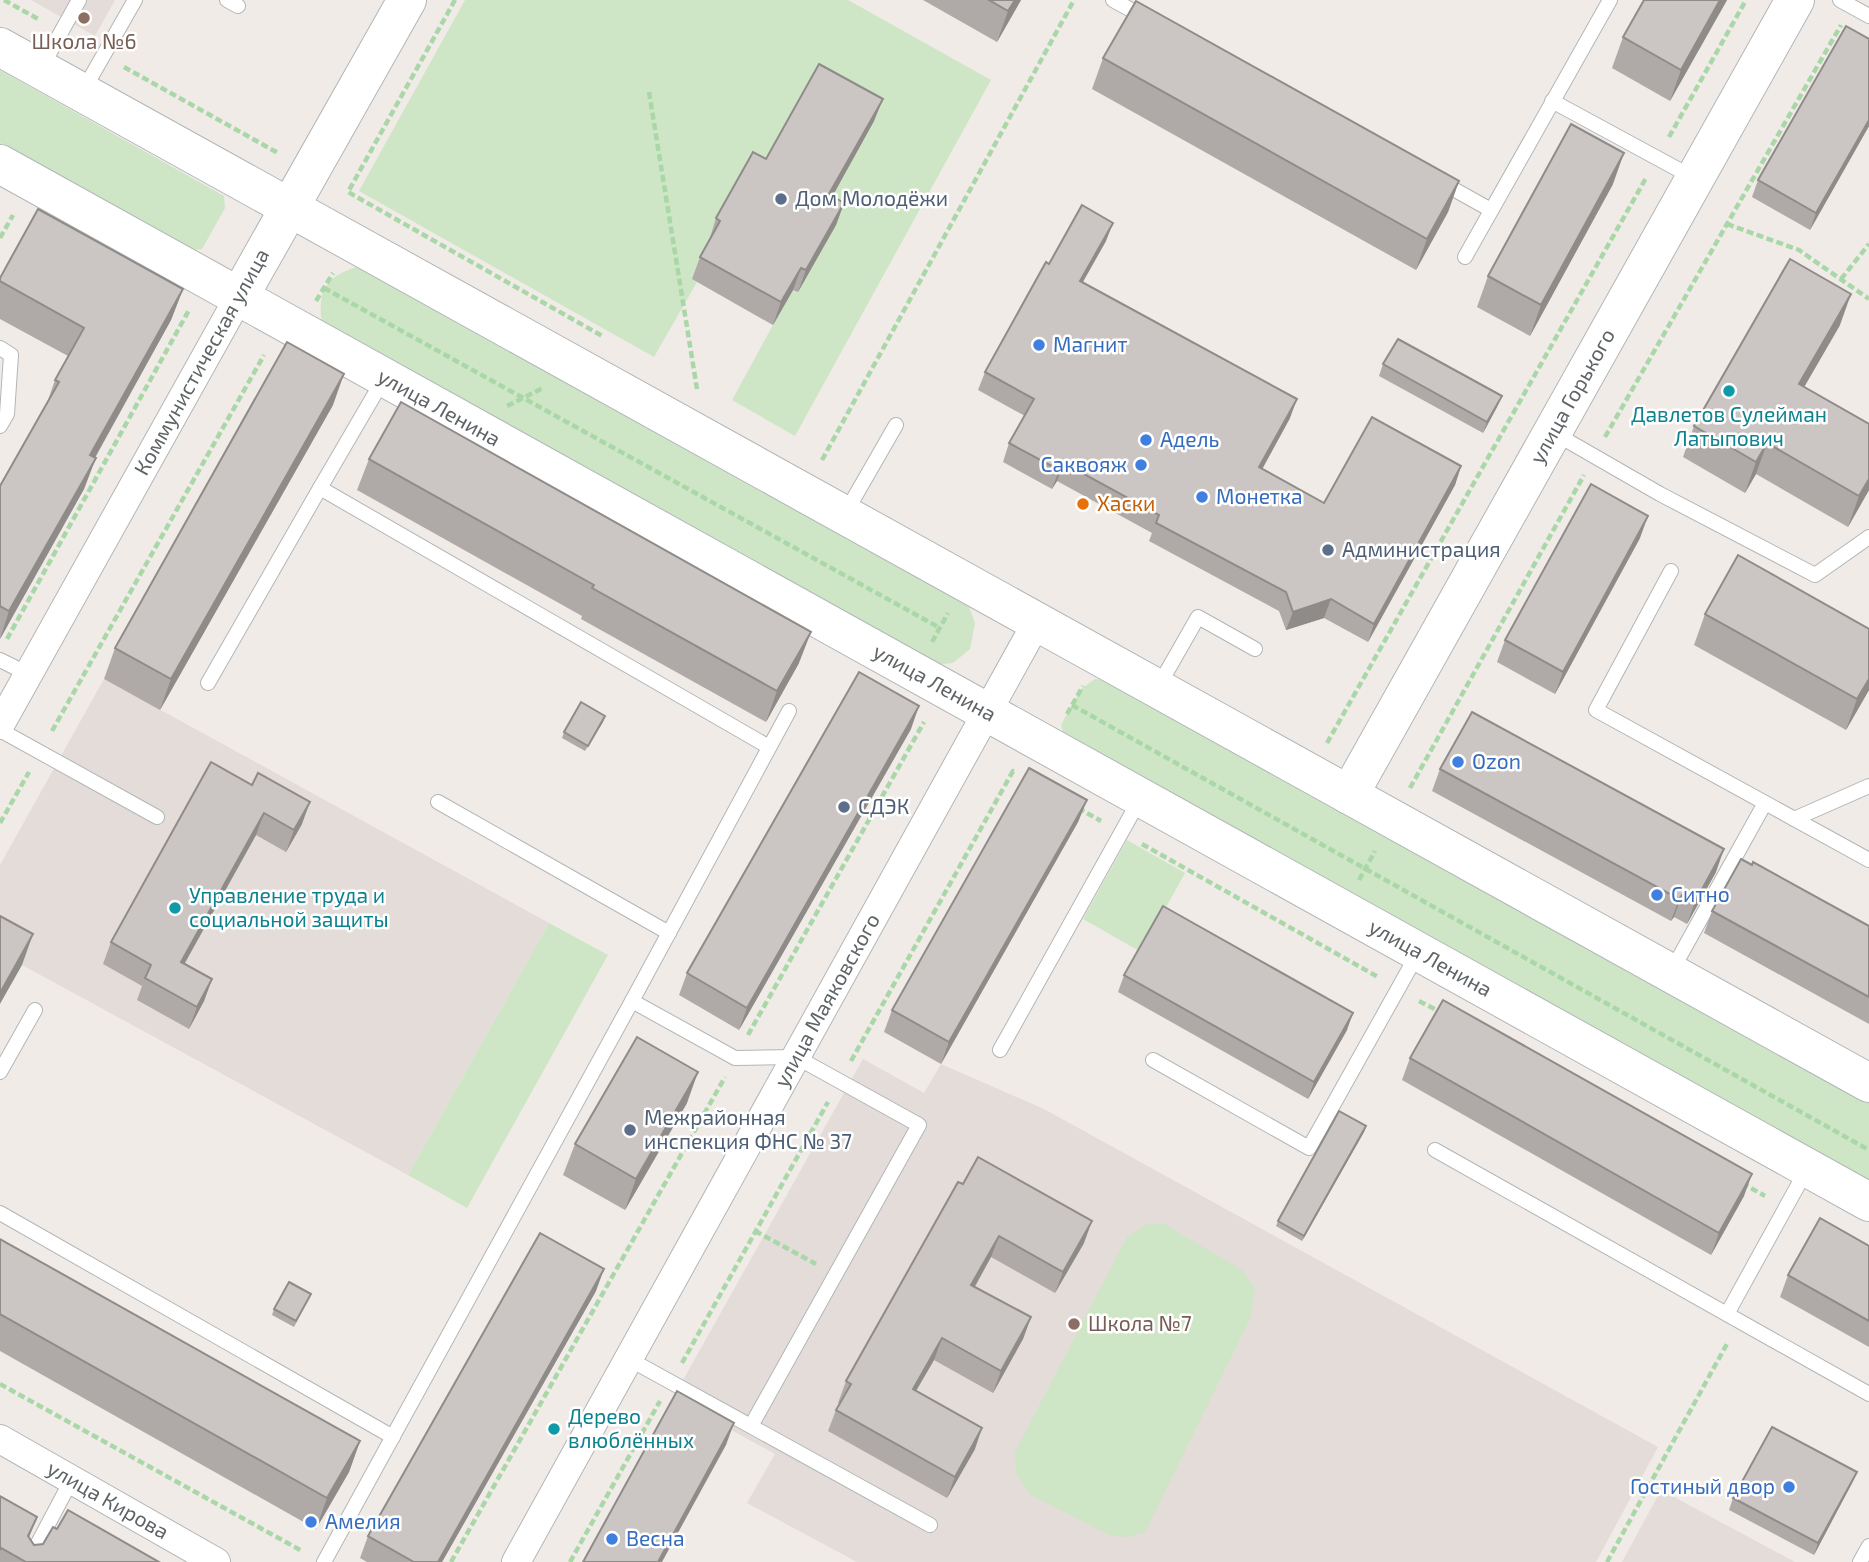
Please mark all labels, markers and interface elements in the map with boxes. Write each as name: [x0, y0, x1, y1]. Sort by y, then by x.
marker: Школа №6: [76, 10, 92, 26]
place label: Школа №6: [31, 28, 137, 53]
place label: Дом Молодёжи: [795, 185, 948, 210]
marker: Дом Молодёжи: [773, 191, 789, 207]
street label: Коммунистическая улица: [128, 244, 274, 479]
street label: улица Горького: [1524, 324, 1619, 468]
place label: Магнит: [1053, 331, 1128, 356]
marker: Магнит: [1031, 337, 1047, 353]
street label: улица Ленина: [373, 362, 505, 451]
marker: Давлетов Сулейман Латыпович: [1721, 383, 1737, 399]
place label: Давлетов Сулейман Латыпович: [1631, 401, 1827, 450]
place label: Адель: [1160, 426, 1219, 451]
marker: Адель: [1138, 432, 1154, 448]
place label: Саквояж: [1041, 451, 1127, 476]
marker: Саквояж: [1133, 457, 1149, 473]
place label: Монетка: [1216, 483, 1303, 508]
marker: Монетка: [1194, 489, 1210, 505]
place label: Хаски: [1097, 490, 1155, 515]
marker: Хаски: [1075, 496, 1091, 512]
place label: Администрация: [1342, 536, 1501, 561]
marker: Администрация: [1320, 542, 1336, 558]
street label: улица Ленина: [869, 638, 1001, 726]
place label: Ozon: [1472, 748, 1521, 773]
marker: Ozon: [1450, 754, 1466, 770]
place label: СДЭК: [858, 793, 909, 818]
marker: СДЭК: [836, 799, 852, 815]
place label: Ситно: [1671, 881, 1730, 906]
place label: Управление труда и социальной защиты: [189, 882, 389, 931]
marker: Ситно: [1649, 887, 1665, 903]
marker: Управление труда и социальной защиты: [167, 900, 183, 916]
street label: улица Маяковского: [768, 909, 884, 1091]
street label: улица Ленина: [1365, 913, 1497, 1001]
place label: Межрайонная инспекция ФНС № 37: [644, 1104, 852, 1153]
marker: Межрайонная инспекция ФНС № 37: [622, 1122, 638, 1138]
place label: Школа №7: [1088, 1310, 1192, 1335]
marker: Школа №7: [1066, 1316, 1082, 1332]
place label: Дерево влюблённых: [568, 1403, 694, 1452]
marker: Дерево влюблённых: [546, 1421, 562, 1437]
street label: улица Кирова: [43, 1455, 174, 1544]
place label: Гостиный двор: [1630, 1473, 1775, 1498]
marker: Гостиный двор: [1781, 1479, 1797, 1495]
place label: Амелия: [325, 1508, 401, 1533]
marker: Амелия: [303, 1514, 319, 1530]
place label: Весна: [626, 1525, 685, 1550]
marker: Весна: [604, 1531, 620, 1547]

